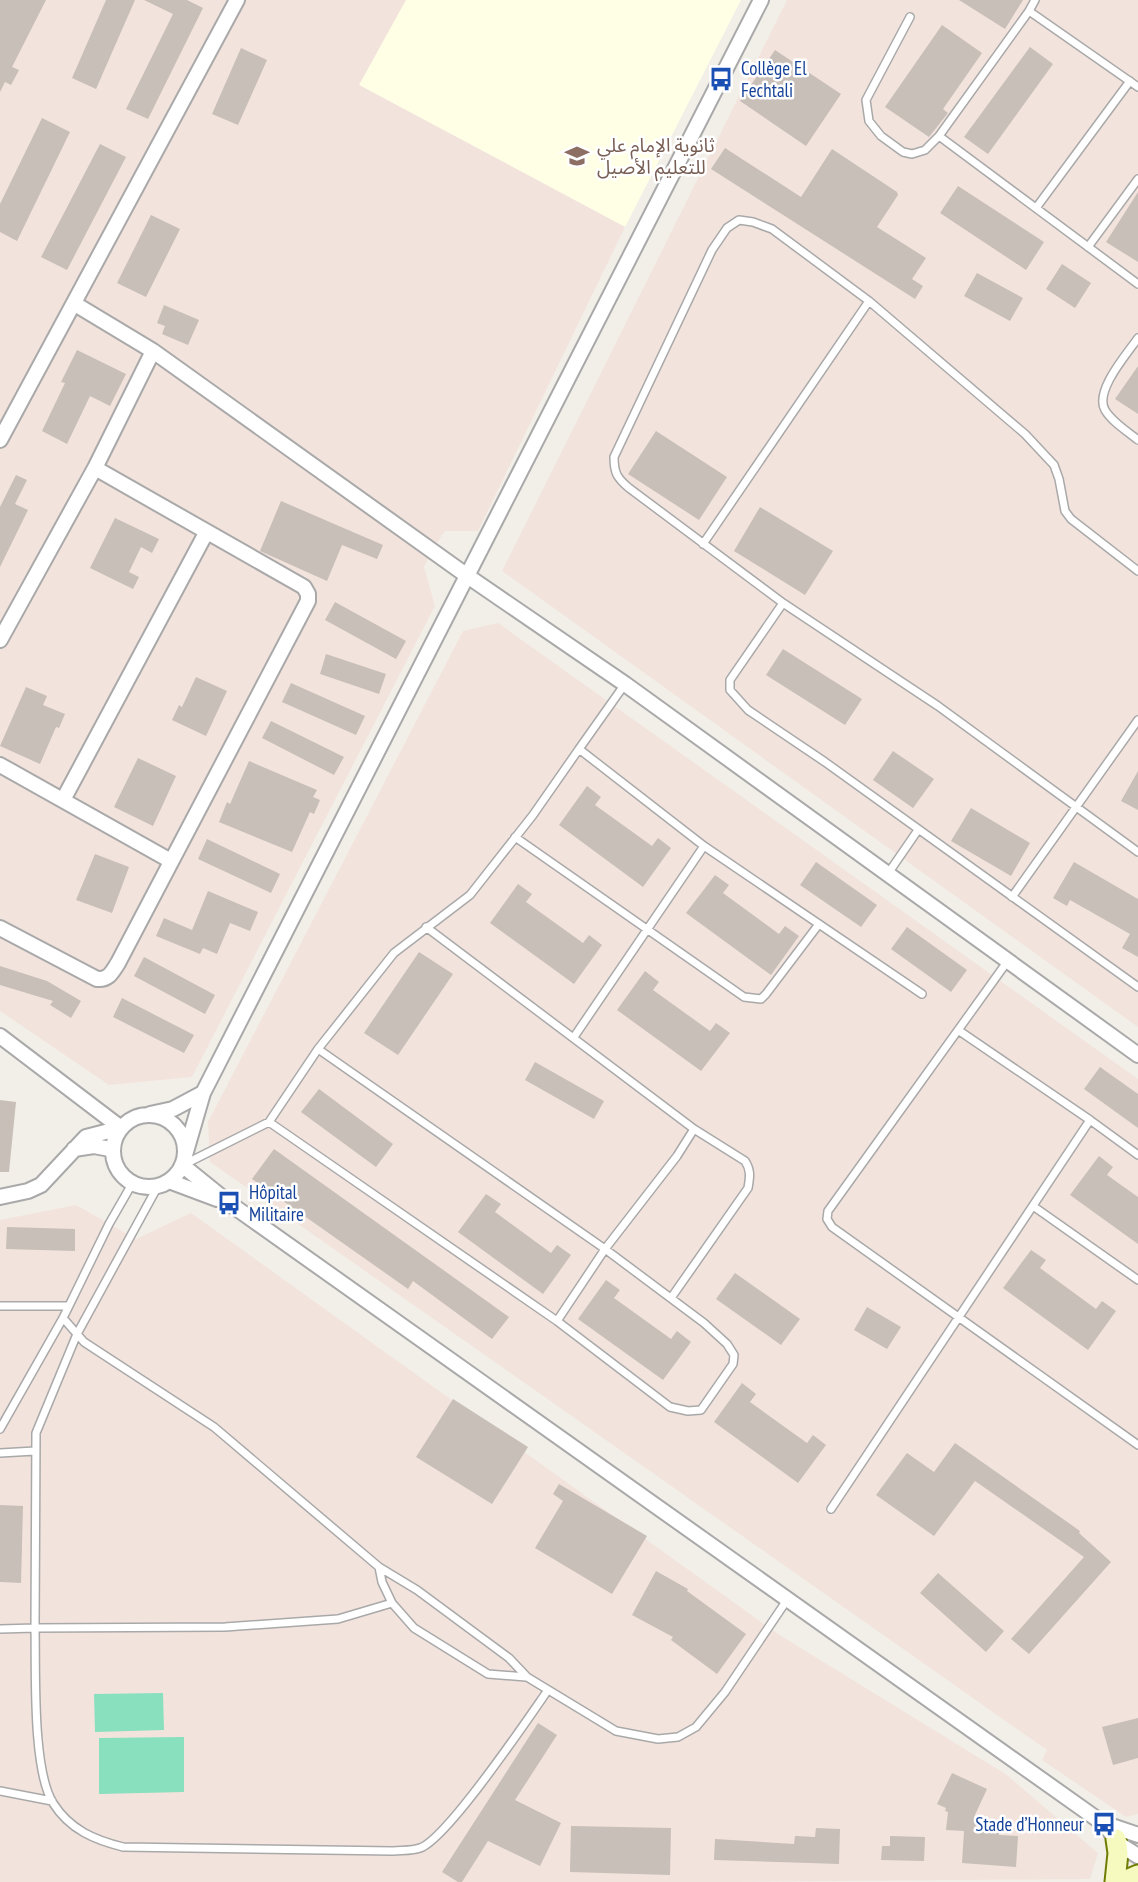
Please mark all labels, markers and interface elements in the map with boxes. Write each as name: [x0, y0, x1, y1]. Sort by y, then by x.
place label: Collège El Fechtali: [741, 56, 807, 102]
bus stop icon: Collège El Fechtali: [707, 65, 735, 93]
place label: ثانوية الإمام علي للتعليم الأصيل: [597, 133, 715, 182]
school or university icon: ثانوية الإمام علي للتعليم الأصيل: [563, 142, 591, 170]
place label: Hôpital Militaire: [249, 1180, 304, 1226]
bus stop icon: Hôpital Militaire: [215, 1189, 243, 1217]
bus stop icon: Stade d’Honneur: [1090, 1810, 1118, 1838]
place label: Stade d’Honneur: [975, 1812, 1085, 1836]

